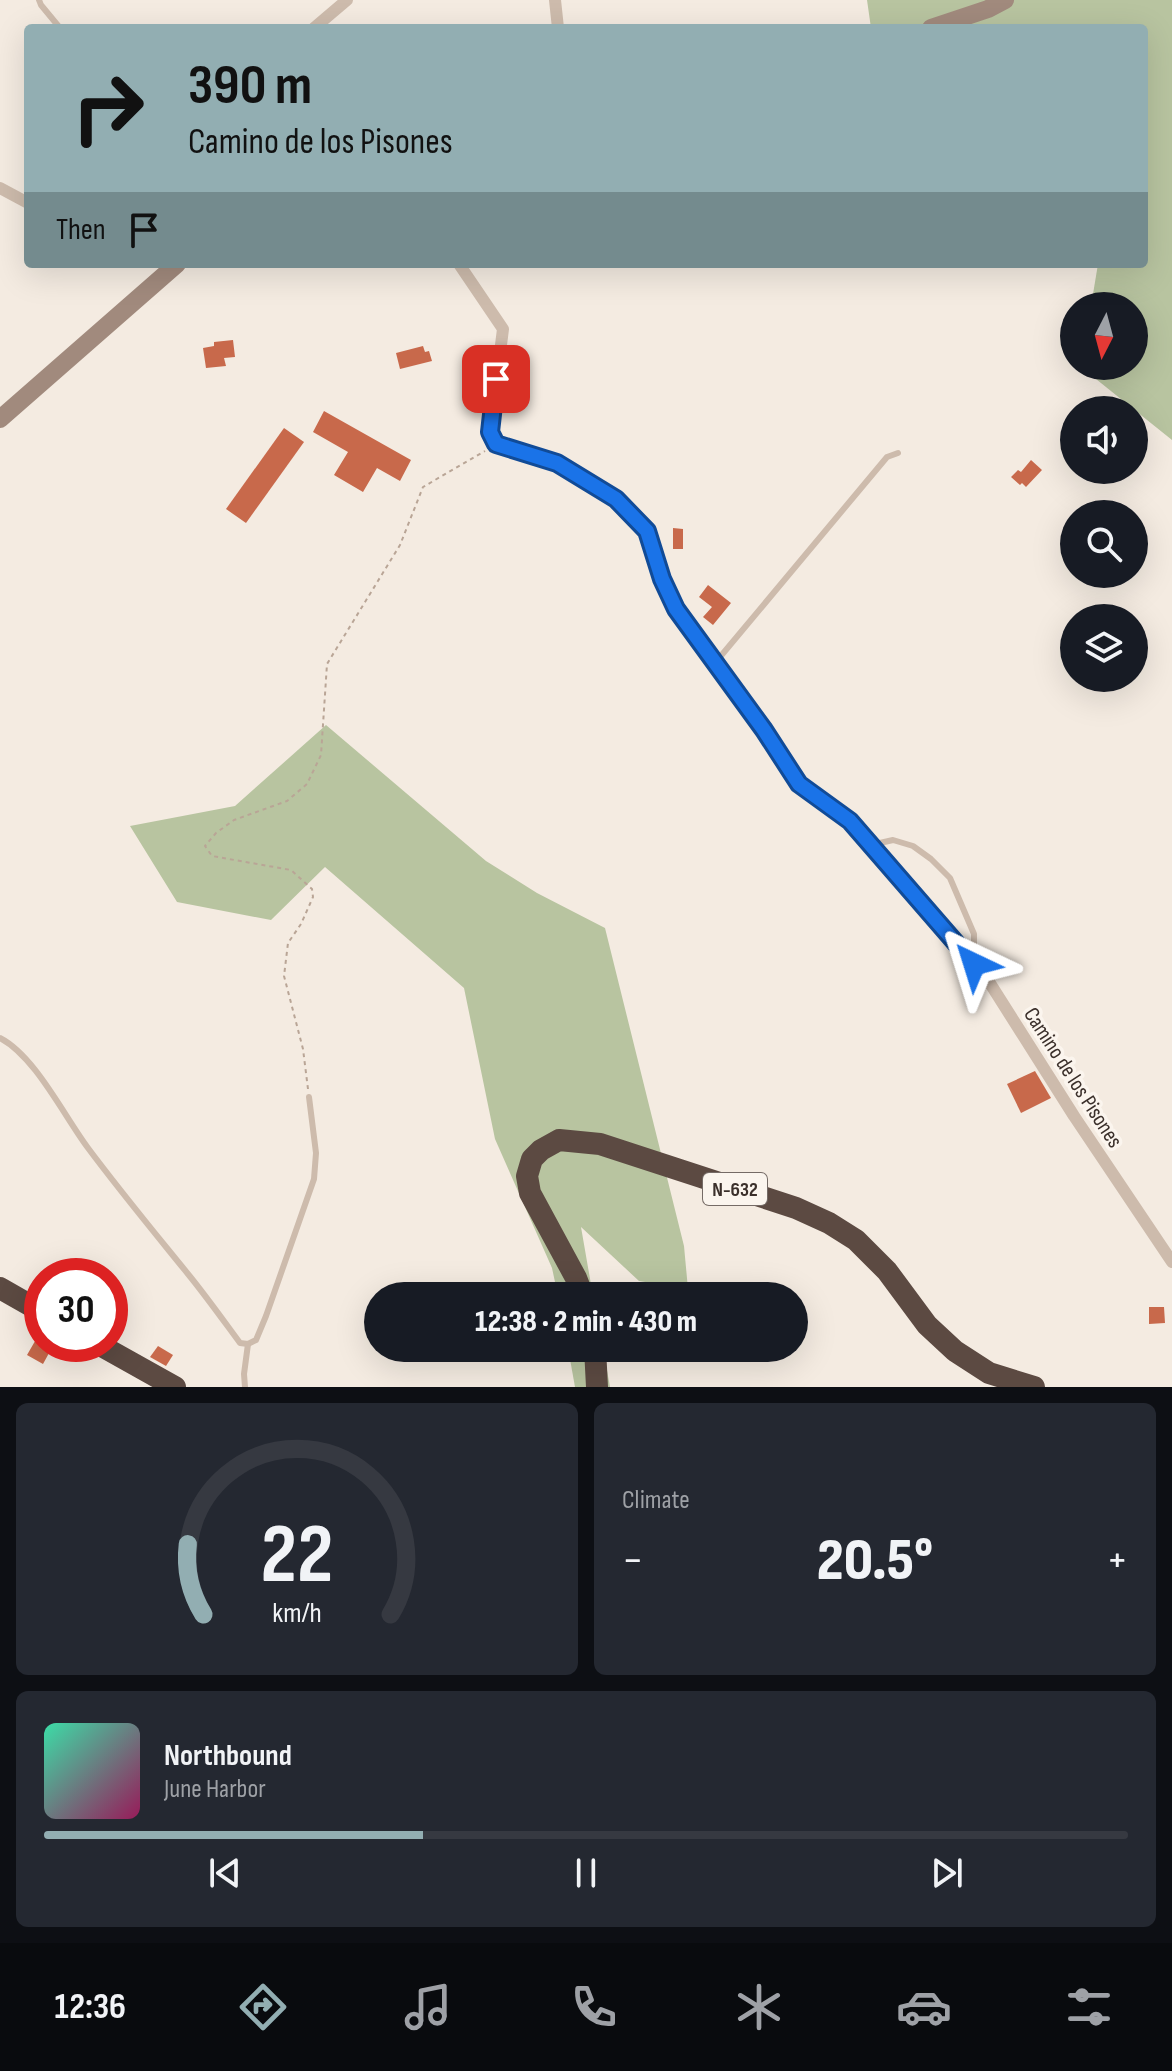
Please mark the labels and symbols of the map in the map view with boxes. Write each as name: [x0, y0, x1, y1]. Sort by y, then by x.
north arrow: [1060, 292, 1148, 380]
pin: [462, 345, 530, 413]
position arrow: [932, 922, 1016, 1006]
street label: Camino de los Pisones: [1017, 1003, 1128, 1153]
road number: N-632: [703, 1173, 767, 1205]
speed limit sign: 30: [24, 1258, 128, 1362]

